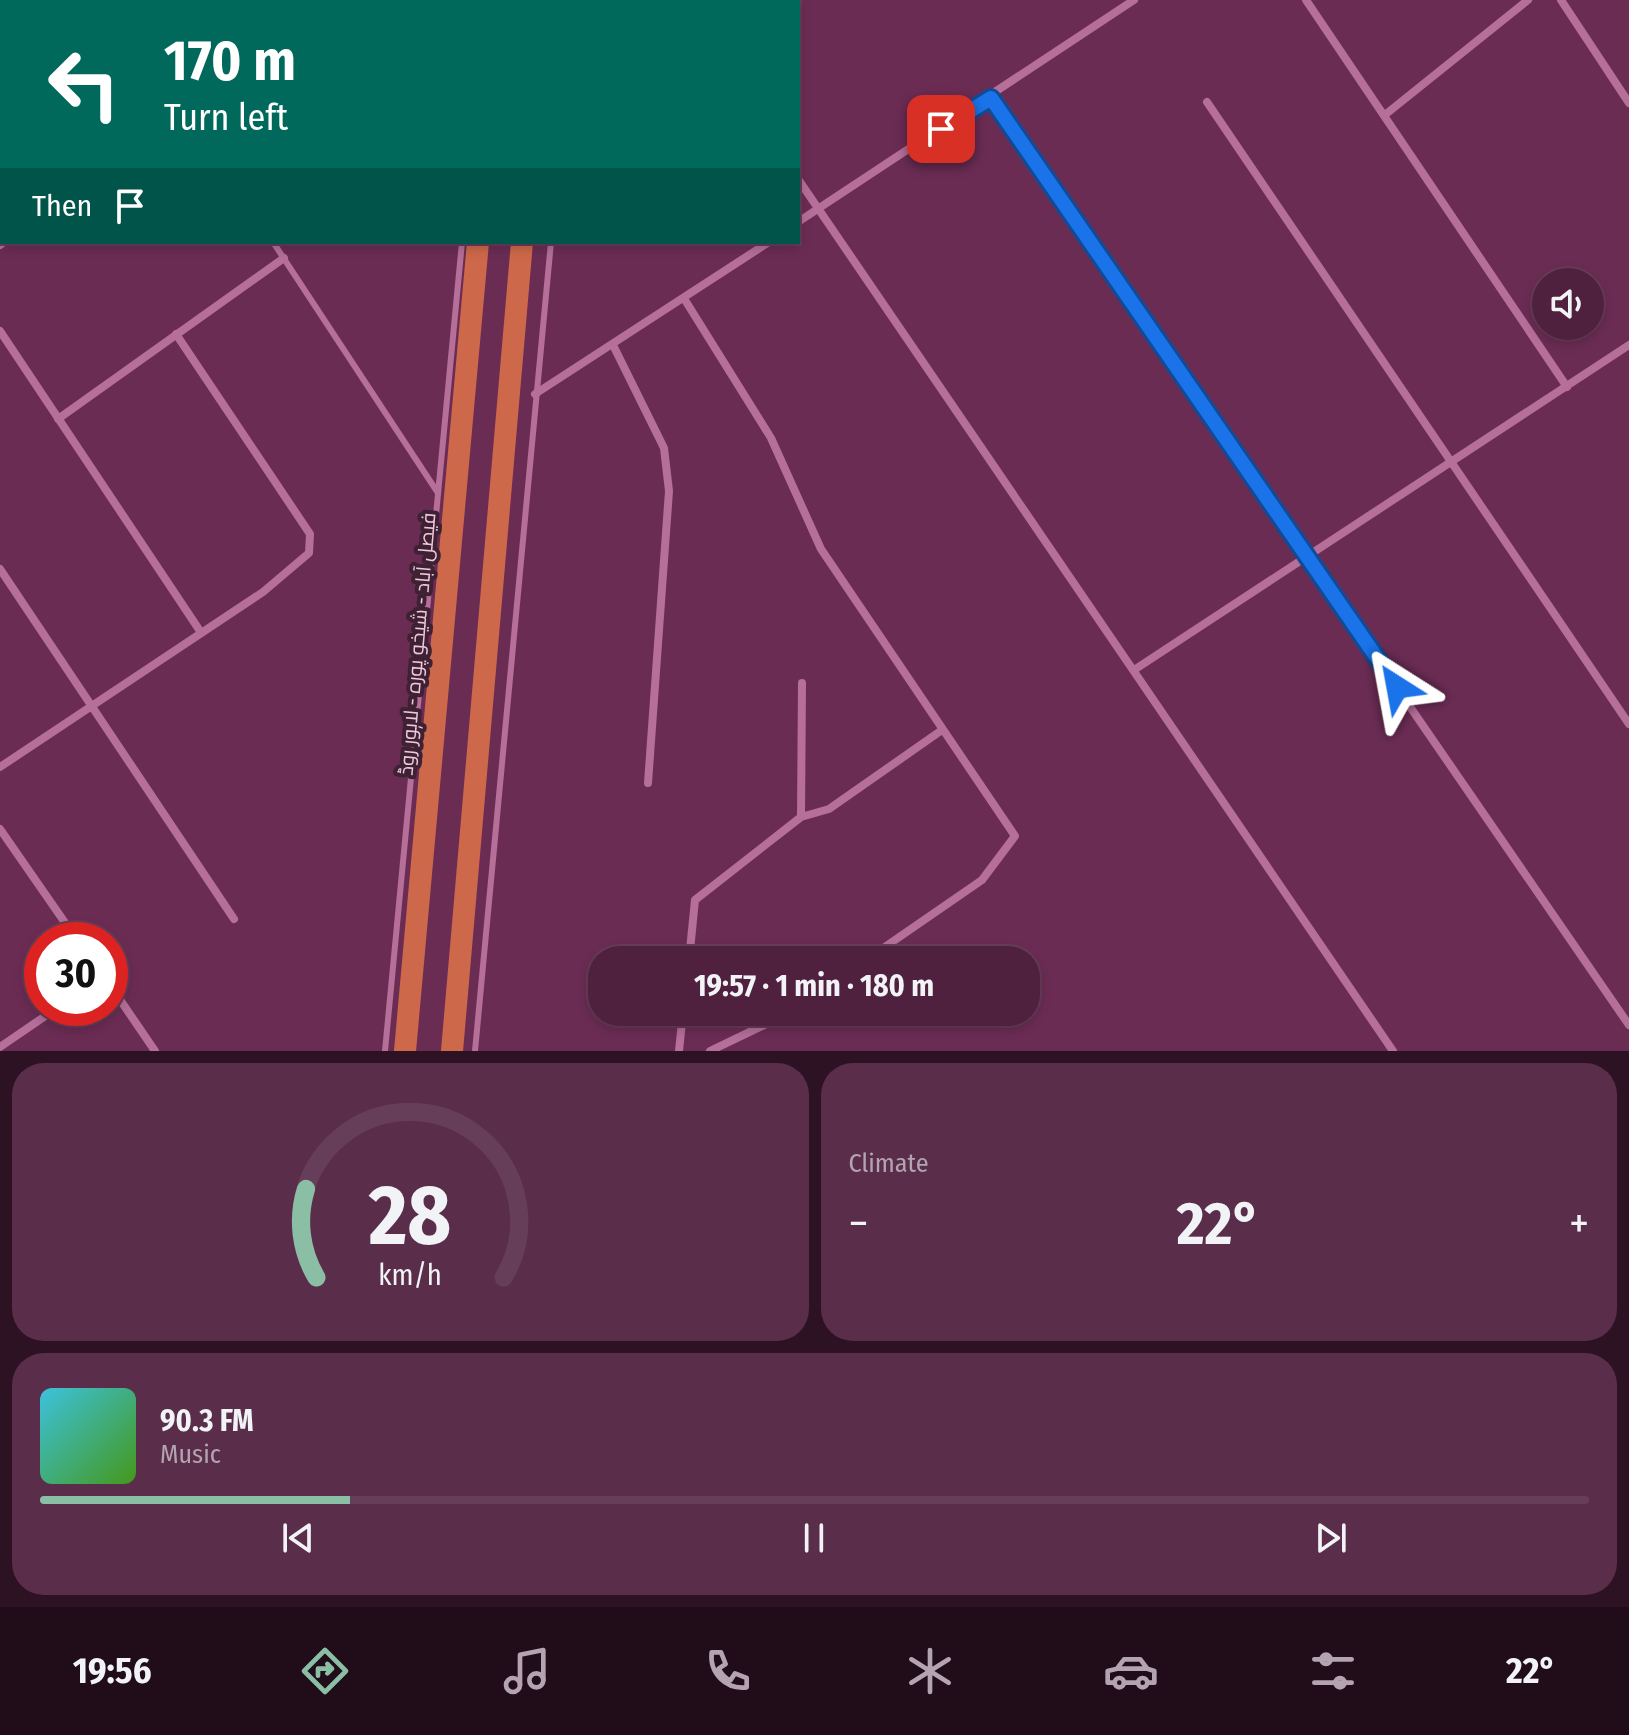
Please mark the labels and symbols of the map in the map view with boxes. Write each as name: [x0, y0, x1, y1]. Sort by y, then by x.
pin: [907, 95, 975, 163]
street label: فیصل آباد - شیخو پورہ - لاہور روڈ: [394, 512, 441, 777]
position arrow: [1355, 645, 1439, 729]
speed limit sign: 30: [24, 922, 128, 1026]

